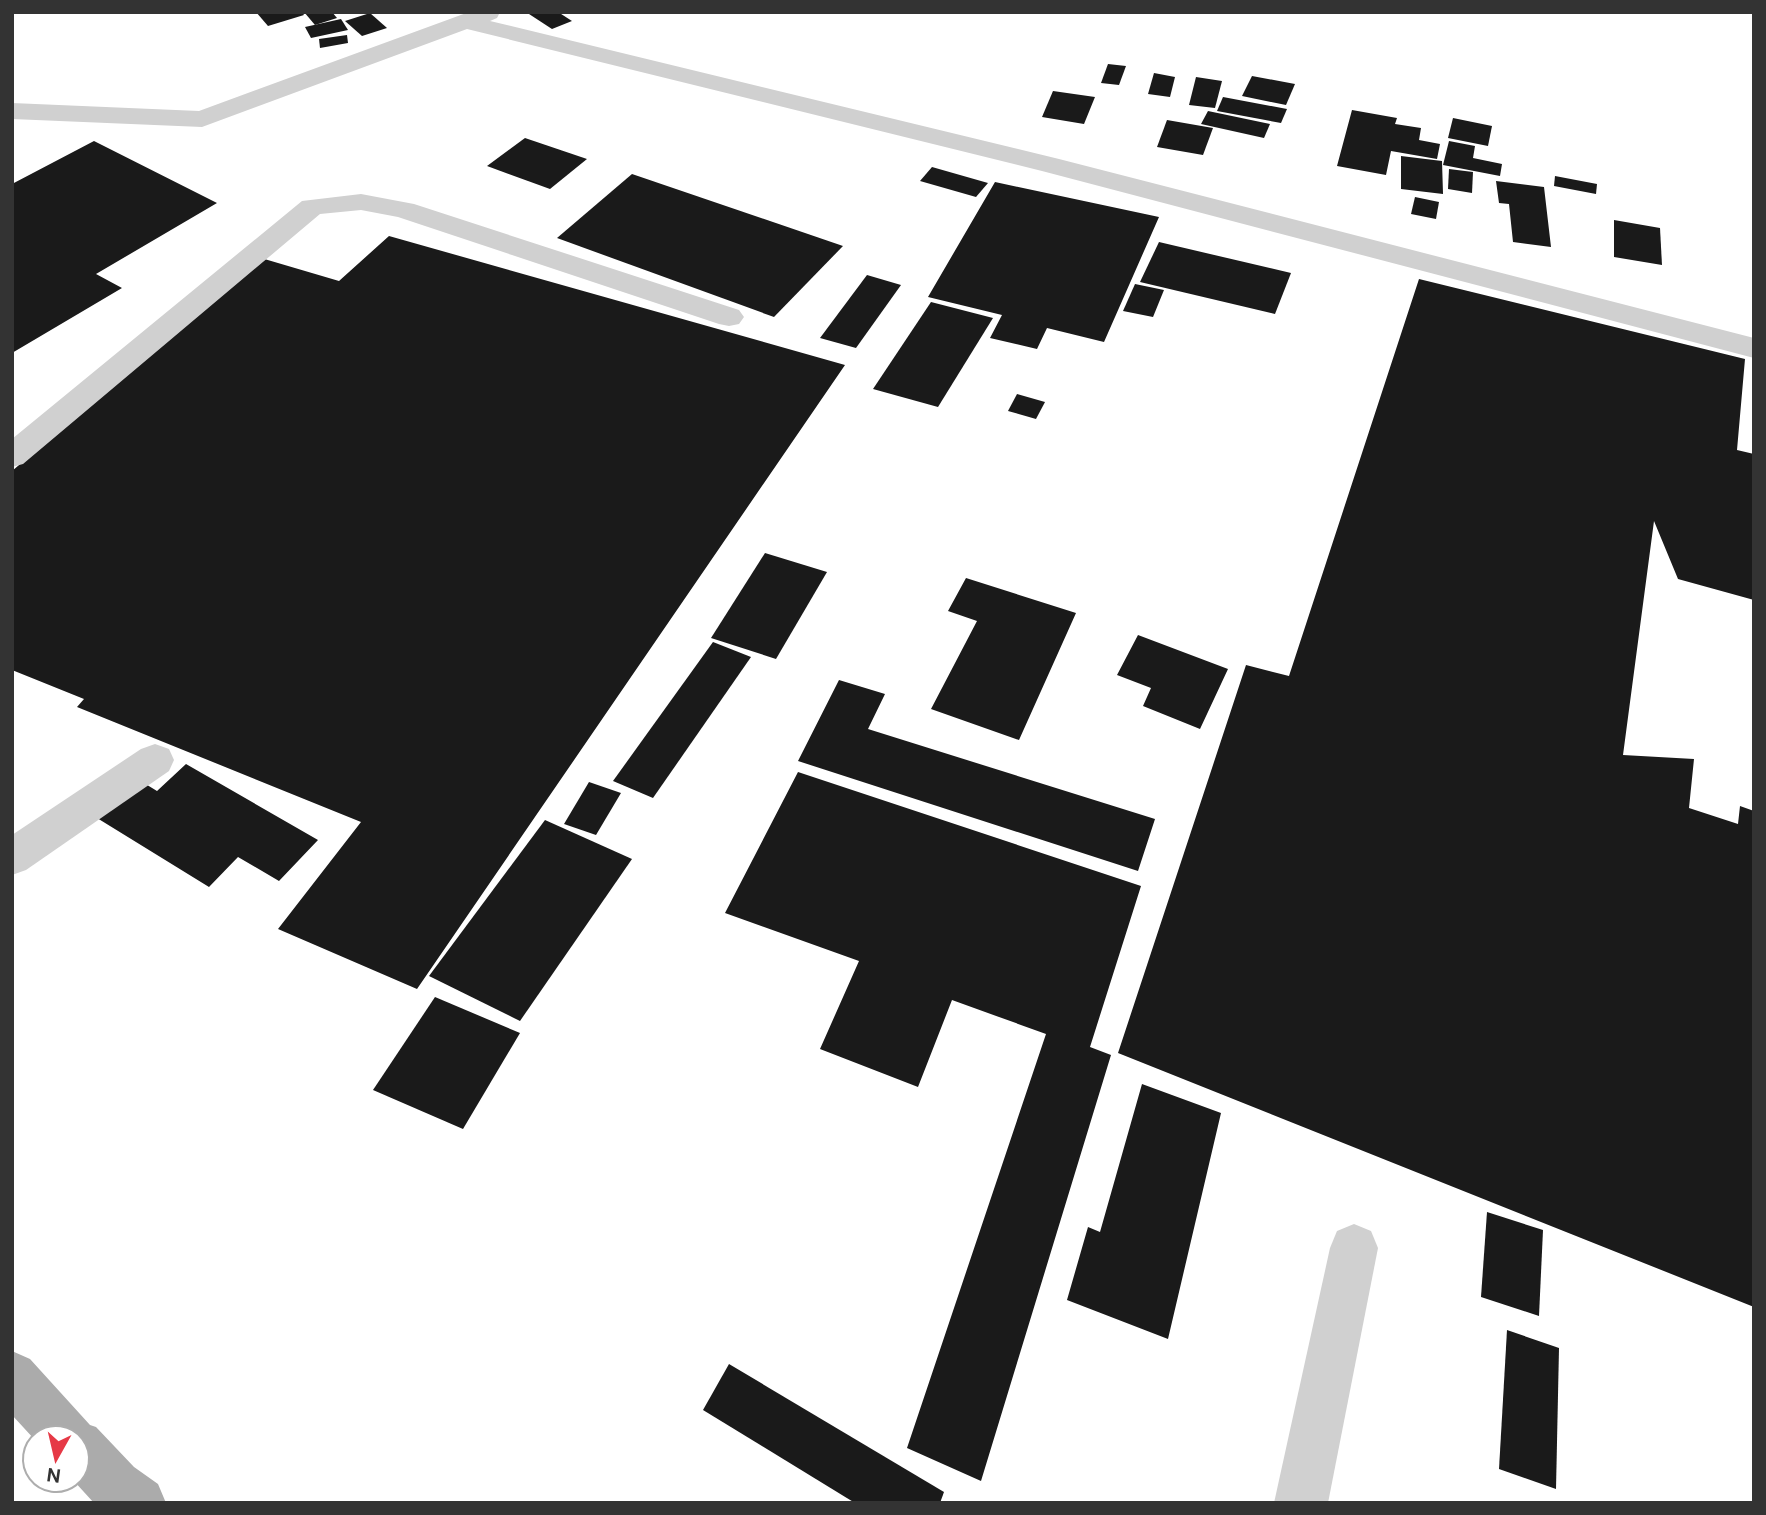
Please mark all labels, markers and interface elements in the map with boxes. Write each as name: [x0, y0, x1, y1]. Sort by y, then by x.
north arrow: [21, 1424, 91, 1494]
text: N: [45, 1462, 62, 1489]

